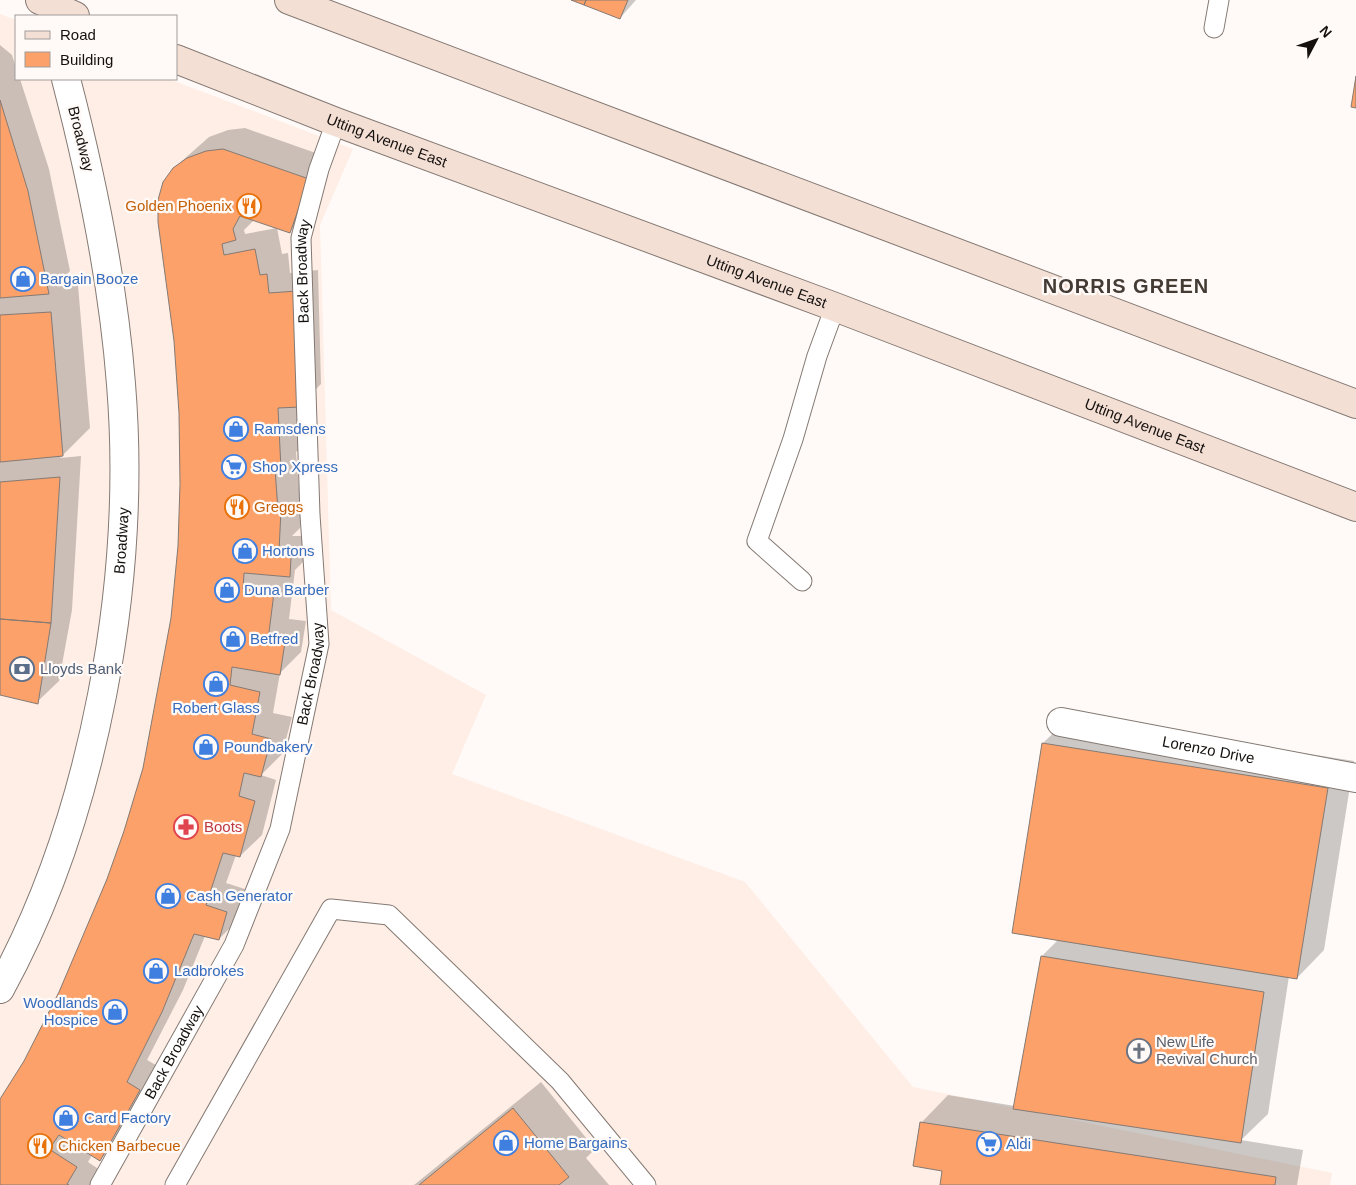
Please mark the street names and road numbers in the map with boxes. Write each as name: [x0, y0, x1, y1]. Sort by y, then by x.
street label: Broadway: [65, 104, 98, 174]
street label: Utting Avenue East: [324, 110, 450, 171]
street label: Back Broadway: [292, 217, 314, 324]
street label: Utting Avenue East: [704, 251, 830, 312]
street label: Utting Avenue East: [1082, 395, 1208, 457]
street label: Broadway: [110, 507, 132, 575]
street label: Back Broadway: [293, 622, 327, 727]
street label: Lorenzo Drive: [1161, 732, 1256, 767]
street label: Back Broadway: [141, 1002, 207, 1102]

